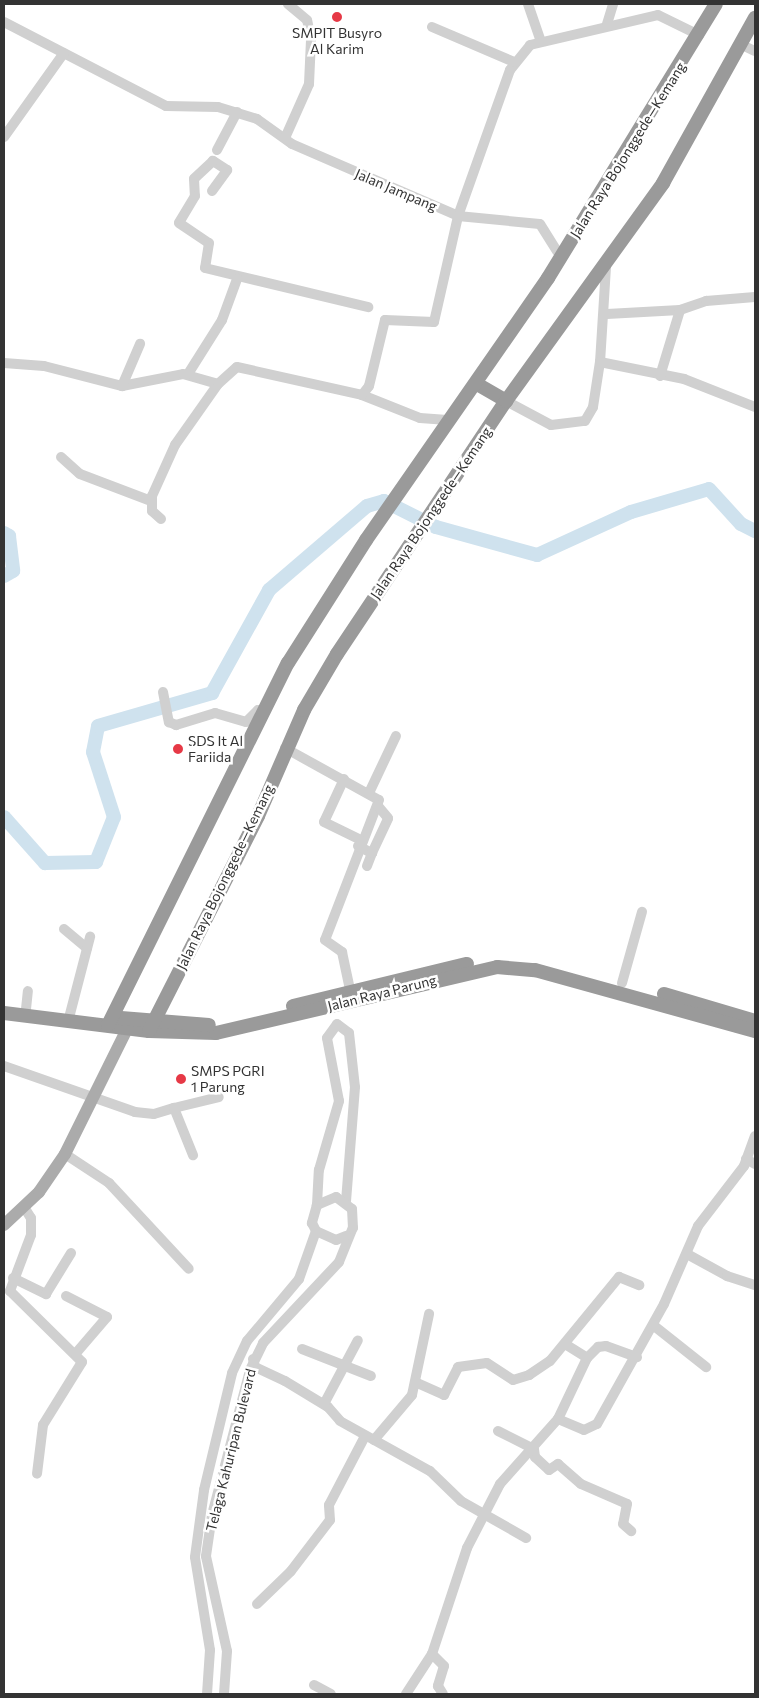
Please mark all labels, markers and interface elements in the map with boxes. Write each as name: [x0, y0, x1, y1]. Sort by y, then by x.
marker: SMPIT Busyro Al Karim: [331, 11, 343, 23]
place label: SMPIT Busyro Al Karim: [292, 25, 382, 58]
street label: Jalan Raya Bojonggede—Kemang: [567, 59, 689, 241]
street label: Jalan Jampang: [352, 165, 440, 215]
street label: Jalan Raya Bojonggede—Kemang: [367, 424, 495, 602]
place label: SDS It Al Fariida: [188, 733, 243, 766]
marker: SDS It Al Fariida: [172, 743, 184, 755]
street label: Jalan Raya Bojonggede—Kemang: [173, 782, 277, 972]
street label: Jalan Raya Parung: [326, 971, 438, 1015]
place label: SMPS PGRI 1 Parung: [191, 1063, 265, 1096]
marker: SMPS PGRI 1 Parung: [175, 1073, 187, 1085]
street label: Telaga Kahuripan Bulevard: [203, 1367, 259, 1533]

